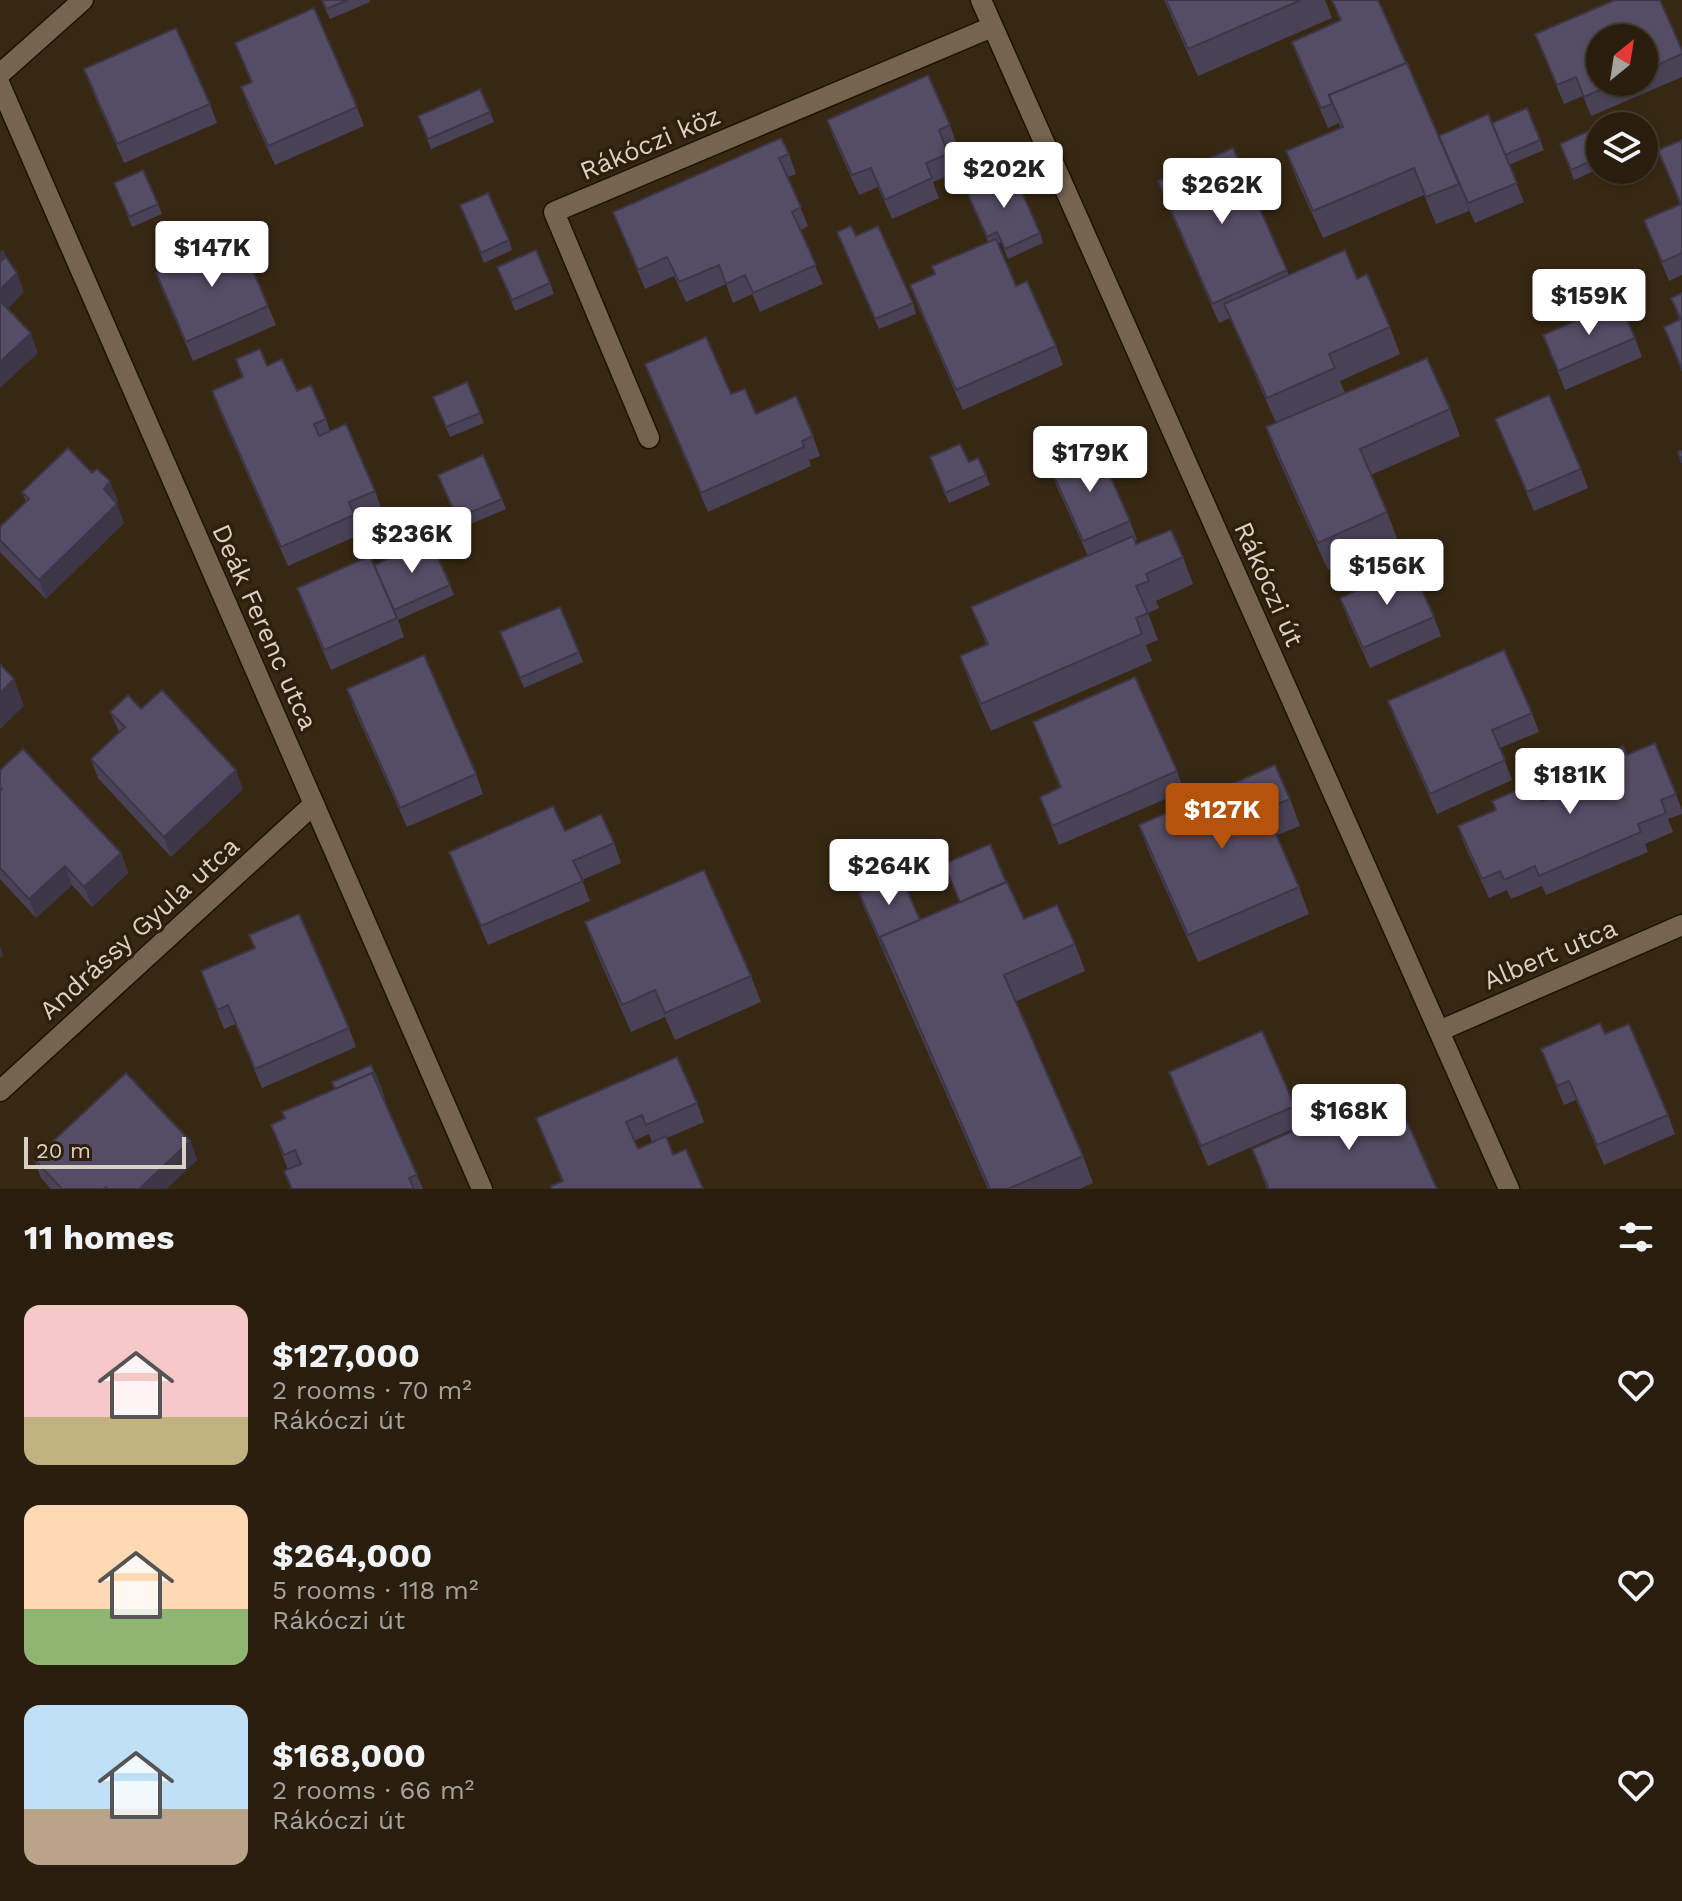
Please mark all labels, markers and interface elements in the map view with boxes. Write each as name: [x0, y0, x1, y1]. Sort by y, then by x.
north arrow: [1586, 24, 1658, 96]
map controls: [1586, 24, 1658, 184]
street label: Rákóczi köz: [575, 100, 725, 186]
button: layers: [1586, 112, 1658, 184]
pin: $202K: [948, 142, 1060, 210]
text: $202K: [963, 153, 1045, 183]
pin: $262K: [1166, 158, 1278, 226]
text: $262K: [1181, 169, 1263, 199]
pin: $147K: [156, 221, 268, 289]
text: $147K: [173, 232, 251, 262]
pin: $159K: [1533, 269, 1645, 337]
text: $159K: [1550, 280, 1628, 310]
pin: $179K: [1034, 426, 1146, 494]
text: $179K: [1051, 437, 1129, 467]
pin: $236K: [356, 507, 468, 575]
street label: Rákóczi út: [1228, 517, 1310, 651]
text: $236K: [371, 518, 453, 548]
street label: Deák Ferenc utca: [206, 520, 324, 735]
pin: $156K: [1331, 539, 1443, 607]
text: $156K: [1348, 550, 1426, 580]
pin: $181K: [1514, 748, 1626, 816]
text: $181K: [1533, 759, 1607, 789]
pin: $127K: [1166, 783, 1278, 851]
text: $127K: [1184, 794, 1260, 824]
street label: Andrássy Gyula utca: [33, 830, 245, 1025]
pin: $264K: [833, 839, 945, 907]
text: $264K: [848, 850, 931, 880]
street label: Albert utca: [1479, 912, 1622, 996]
pin: $168K: [1293, 1084, 1405, 1152]
text: $168K: [1310, 1095, 1388, 1125]
scale bar: [24, 1133, 186, 1169]
text: 20 m: [36, 1138, 91, 1163]
icon: filters: [1614, 1215, 1658, 1259]
text: 11 homes: [24, 1217, 174, 1257]
text: $127,000: [272, 1335, 420, 1375]
icon: home: [88, 1337, 184, 1433]
icon: heart: [1614, 1363, 1658, 1407]
text: 2 rooms · 70 m²: [272, 1375, 472, 1405]
text: Rákóczi út: [272, 1405, 405, 1435]
text: $264,000: [272, 1535, 432, 1575]
icon: home: [88, 1537, 184, 1633]
icon: heart: [1614, 1563, 1658, 1607]
text: 5 rooms · 118 m²: [272, 1575, 478, 1605]
text: Rákóczi út: [272, 1605, 405, 1635]
text: $168,000: [272, 1735, 426, 1775]
icon: home: [88, 1737, 184, 1833]
icon: heart: [1614, 1763, 1658, 1807]
text: 2 rooms · 66 m²: [272, 1775, 474, 1805]
text: Rákóczi út: [272, 1805, 405, 1835]

